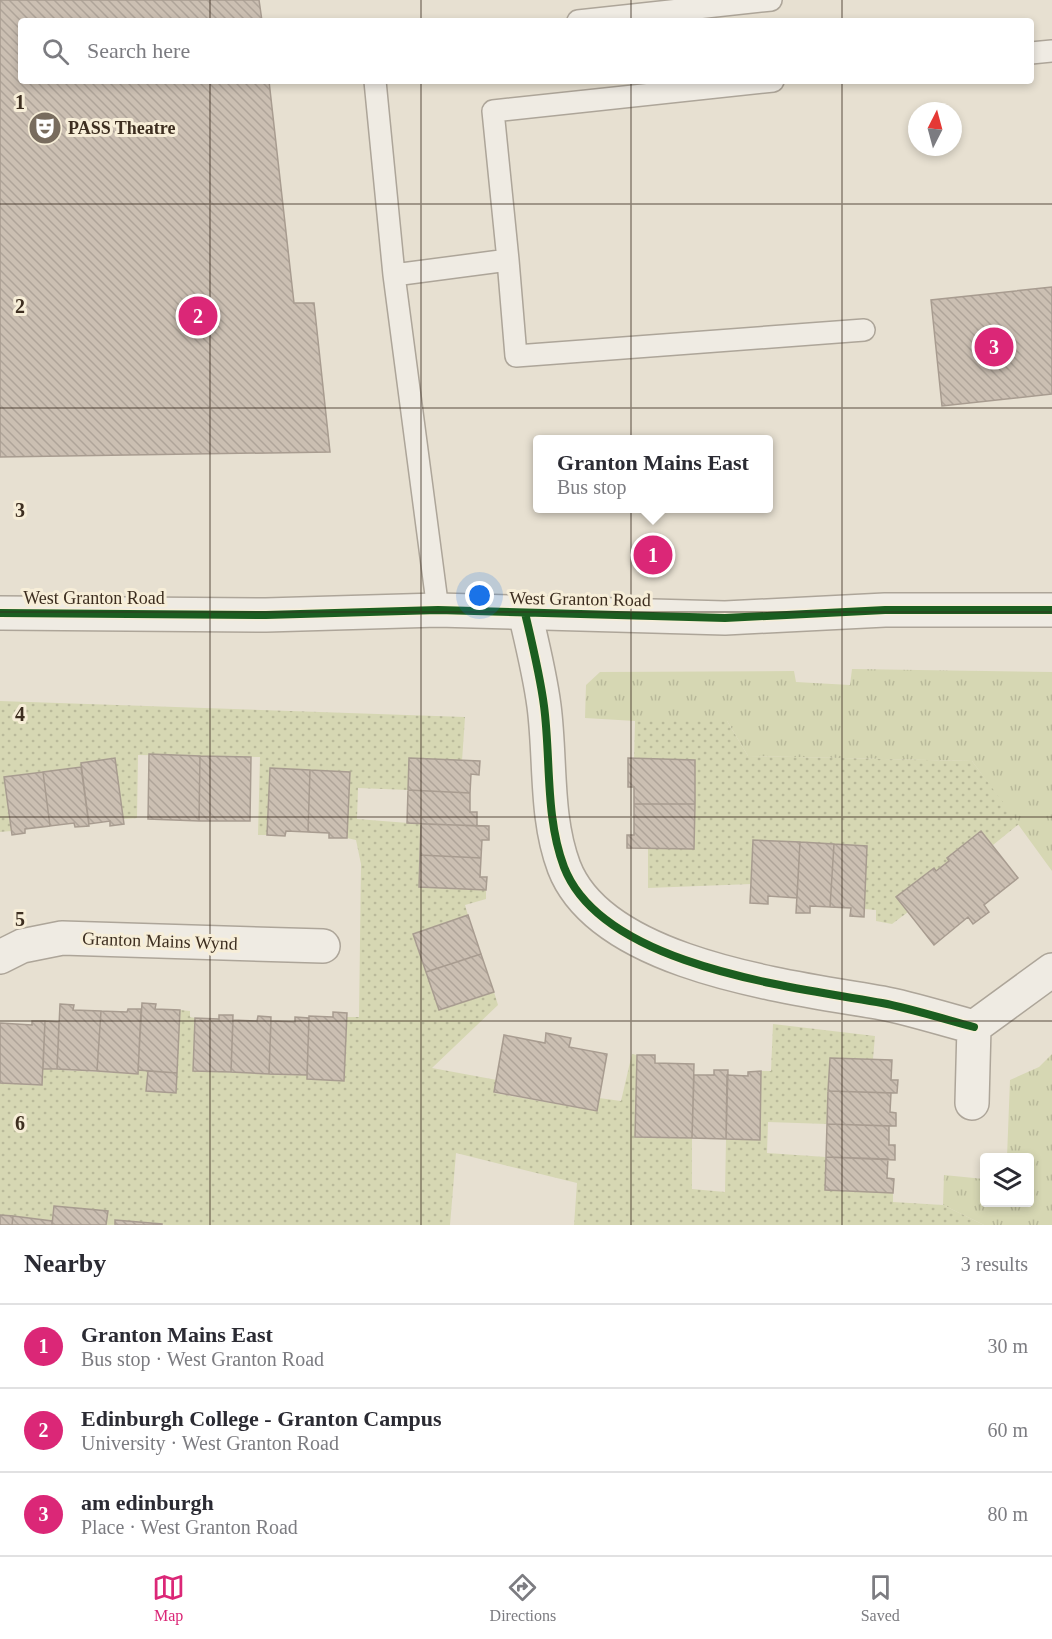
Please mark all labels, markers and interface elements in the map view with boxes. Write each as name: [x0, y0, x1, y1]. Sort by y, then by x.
search box: [18, 18, 1034, 84]
icon: search: [39, 35, 72, 68]
text: Search here: [87, 38, 190, 63]
text: 1: [15, 91, 25, 113]
north arrow: [908, 102, 962, 156]
theatre icon: PASS Theatre: [27, 110, 63, 146]
place label: PASS Theatre: [68, 118, 176, 138]
pin: 2: [178, 294, 218, 338]
text: 2: [15, 295, 25, 317]
pin: 3: [974, 324, 1014, 370]
popup: [533, 435, 773, 513]
text: Granton Mains East: [557, 450, 749, 475]
text: Bus stop: [557, 476, 627, 498]
text: 3: [15, 499, 25, 521]
pin: 1: [634, 532, 672, 578]
your location: [465, 581, 494, 610]
street label: West Granton Road: [23, 588, 165, 608]
street label: West Granton Road: [509, 588, 651, 610]
text: 4: [15, 703, 25, 725]
text: 5: [15, 908, 25, 930]
street label: Granton Mains Wynd: [82, 928, 238, 954]
text: 6: [15, 1112, 25, 1134]
map controls: [980, 1153, 1034, 1207]
button: layers: [980, 1153, 1034, 1207]
text: Nearby: [24, 1249, 106, 1278]
text: 3 results: [961, 1253, 1028, 1275]
text: Granton Mains East: [81, 1322, 273, 1347]
text: 1: [39, 1335, 49, 1357]
text: 30 m: [987, 1335, 1028, 1357]
text: Bus stop · West Granton Road: [81, 1348, 324, 1370]
text: Edinburgh College - Granton Campus: [81, 1406, 442, 1431]
text: 2: [39, 1419, 49, 1441]
text: 60 m: [987, 1419, 1028, 1441]
text: University · West Granton Road: [81, 1432, 339, 1454]
text: am edinburgh: [81, 1490, 214, 1515]
text: 3: [39, 1503, 49, 1525]
text: 80 m: [987, 1503, 1028, 1525]
text: Place · West Granton Road: [81, 1516, 298, 1538]
tab: Map: [152, 1571, 185, 1625]
tab: Directions: [490, 1571, 556, 1625]
tab: Saved: [861, 1571, 900, 1625]

